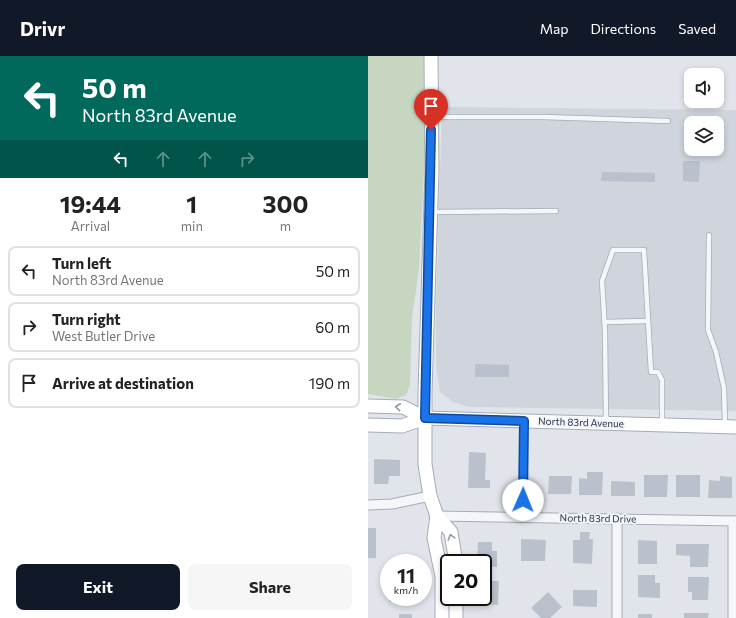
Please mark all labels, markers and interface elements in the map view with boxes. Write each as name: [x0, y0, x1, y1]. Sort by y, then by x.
text: Drivr: [20, 17, 65, 40]
text: Map: [540, 20, 569, 37]
text: Directions: [591, 20, 656, 37]
text: Saved: [678, 20, 716, 37]
map controls: [684, 68, 724, 156]
button: sound: [684, 68, 724, 108]
text: 50 m: [82, 70, 147, 104]
icon: left: [16, 72, 68, 124]
pin: [414, 89, 448, 130]
icon: arrive: [420, 95, 442, 117]
text: North 83rd Avenue: [82, 104, 237, 126]
button: layers: [684, 116, 724, 156]
icon: left: [110, 148, 132, 170]
icon: ahead: [152, 148, 174, 170]
icon: ahead: [194, 148, 216, 170]
icon: right: [236, 148, 258, 170]
text: 19:44: [60, 189, 121, 218]
text: 1: [186, 189, 197, 218]
text: 300: [262, 189, 308, 218]
text: Arrival: [71, 218, 110, 234]
text: min: [181, 218, 203, 234]
text: m: [280, 218, 291, 234]
text: Turn left: [52, 254, 111, 272]
icon: left: [18, 260, 40, 282]
text: 50 m: [316, 262, 350, 280]
text: North 83rd Avenue: [52, 272, 164, 288]
text: Turn right: [52, 310, 121, 328]
icon: right: [18, 316, 40, 338]
text: 60 m: [315, 318, 350, 336]
text: West Butler Drive: [52, 328, 155, 344]
icon: arrive: [18, 372, 40, 394]
text: Arrive at destination: [52, 374, 194, 392]
text: 190 m: [309, 374, 350, 392]
one-way arrow: [395, 403, 401, 412]
street label: North 83rd Avenue: [538, 415, 624, 429]
position arrow: [502, 479, 544, 521]
street label: North 83rd Drive: [560, 511, 636, 525]
one-way arrow: [448, 534, 456, 541]
speed limit sign: 20: [440, 554, 492, 606]
text: 11: [397, 563, 415, 587]
button: Exit: [16, 564, 180, 610]
button: Share: [188, 564, 352, 610]
text: km/h: [394, 584, 418, 596]

